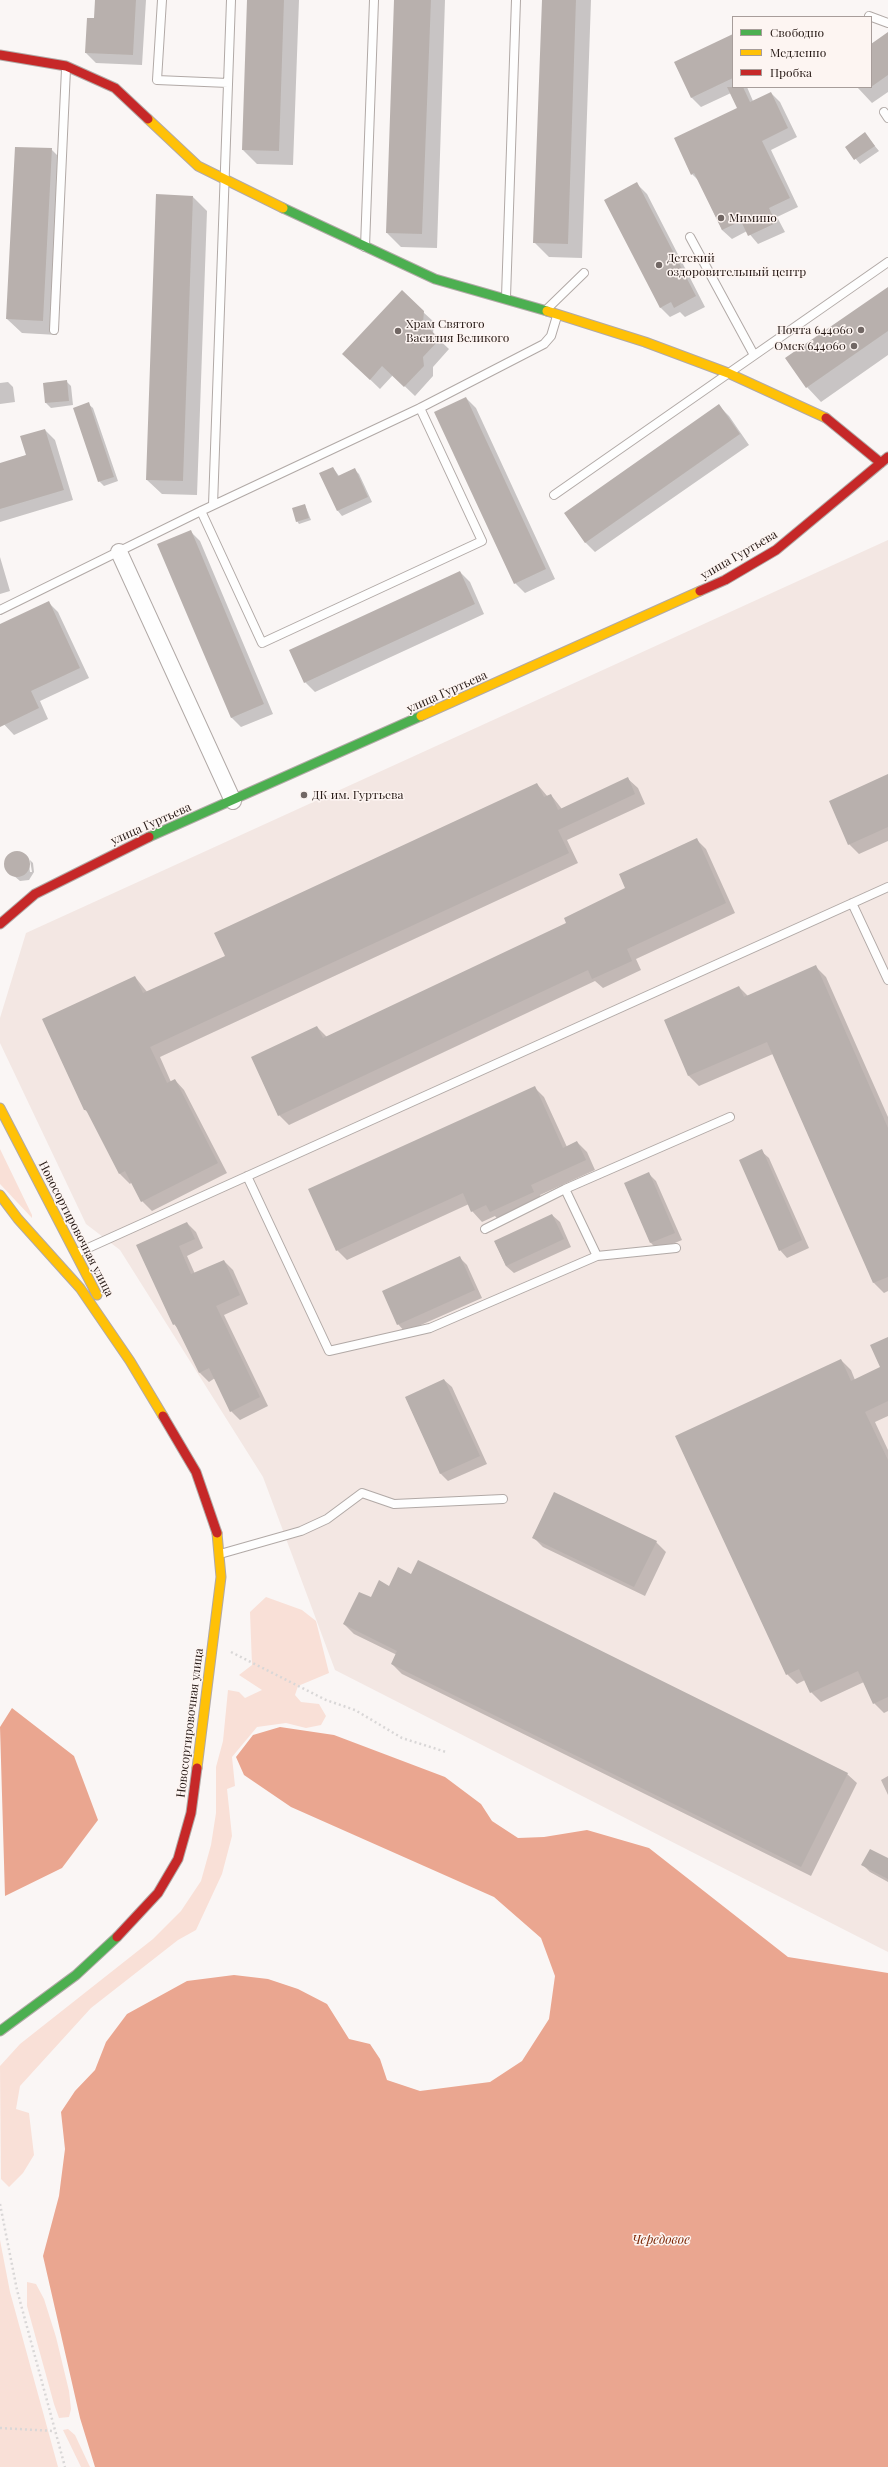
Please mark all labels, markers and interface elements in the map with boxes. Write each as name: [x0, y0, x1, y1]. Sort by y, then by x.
legend: [732, 16, 872, 88]
text: Свободно: [770, 24, 824, 40]
text: Медленно: [770, 44, 826, 60]
text: Пробка: [770, 64, 812, 80]
place label: Мимино: [729, 211, 777, 225]
marker: Мимино: [716, 213, 726, 223]
place label: Детский оздоровительный центр: [667, 251, 806, 279]
marker: Детский оздоровительный центр: [654, 260, 664, 270]
place label: Храм Святого Василия Великого: [406, 317, 509, 345]
place label: Почта 644060: [777, 323, 853, 337]
marker: Почта 644060: [856, 325, 866, 335]
marker: Храм Святого Василия Великого: [393, 326, 403, 336]
place label: Омск 644060: [774, 339, 846, 353]
marker: Омск 644060: [849, 341, 859, 351]
street label: улица Гуртьева: [698, 527, 780, 583]
street label: улица Гуртьева: [405, 668, 489, 716]
place label: ДК им. Гуртьева: [312, 788, 404, 802]
marker: ДК им. Гуртьева: [299, 790, 309, 800]
street label: улица Гуртьева: [109, 800, 193, 848]
street label: Новосортировочная улица: [35, 1159, 117, 1299]
street label: Новосортировочная улица: [174, 1648, 206, 1798]
water label: Чередовое: [632, 2232, 690, 2248]

